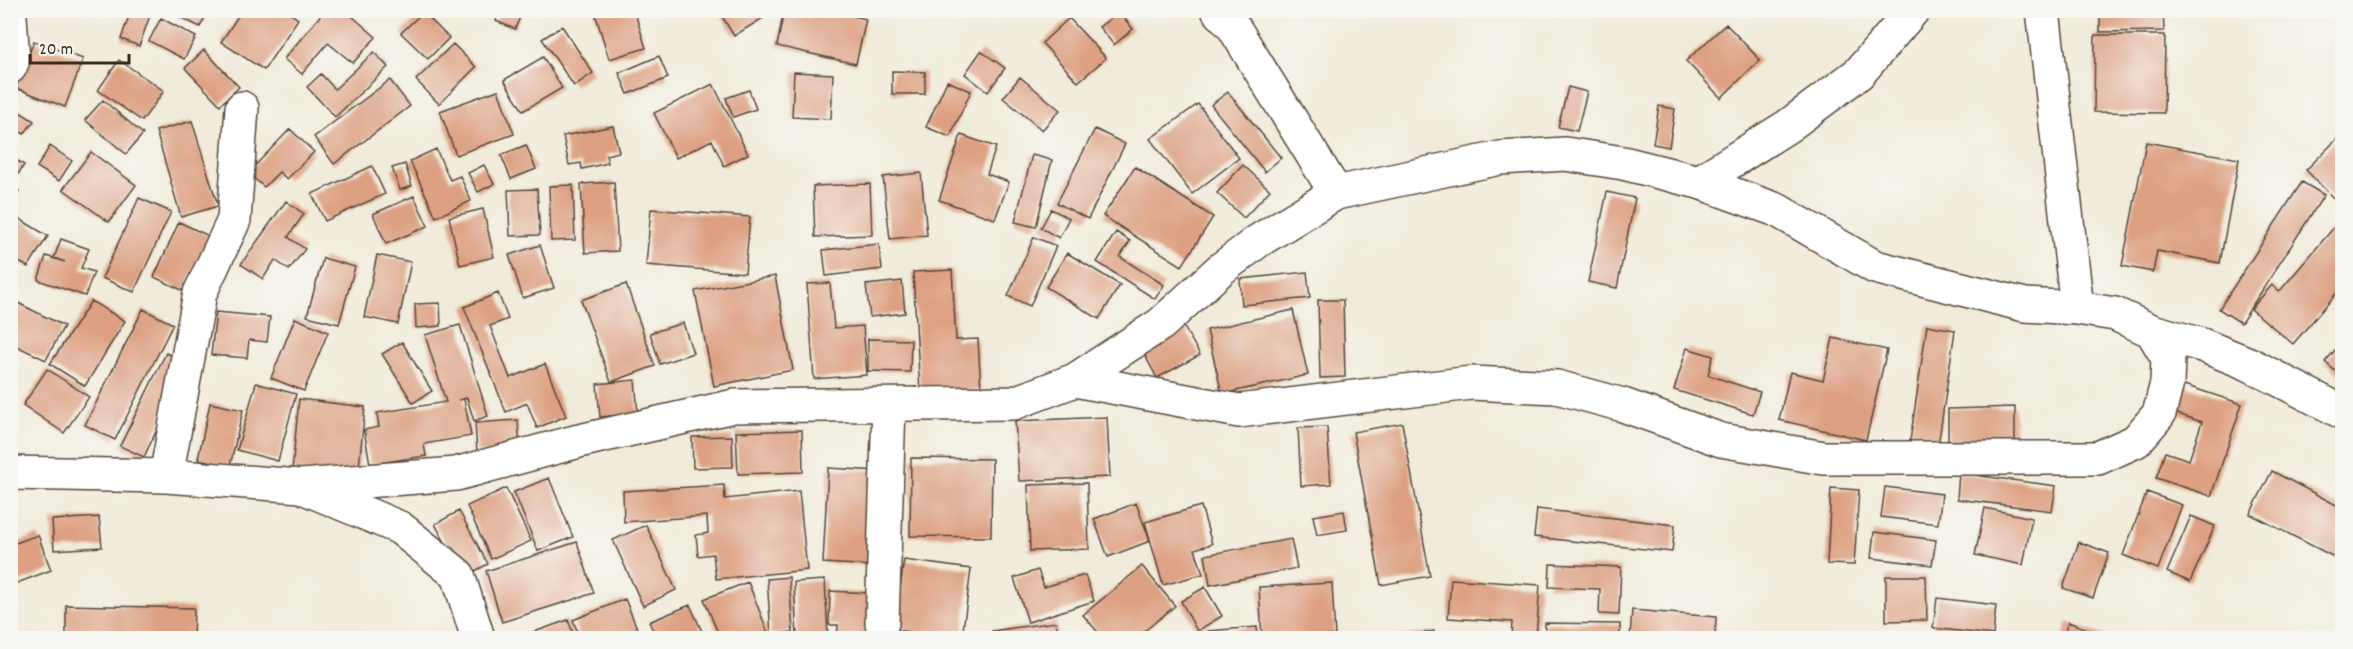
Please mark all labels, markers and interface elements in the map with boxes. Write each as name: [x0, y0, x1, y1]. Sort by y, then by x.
scale bar: [30, 27, 129, 65]
text: 20 m: [39, 38, 73, 63]

